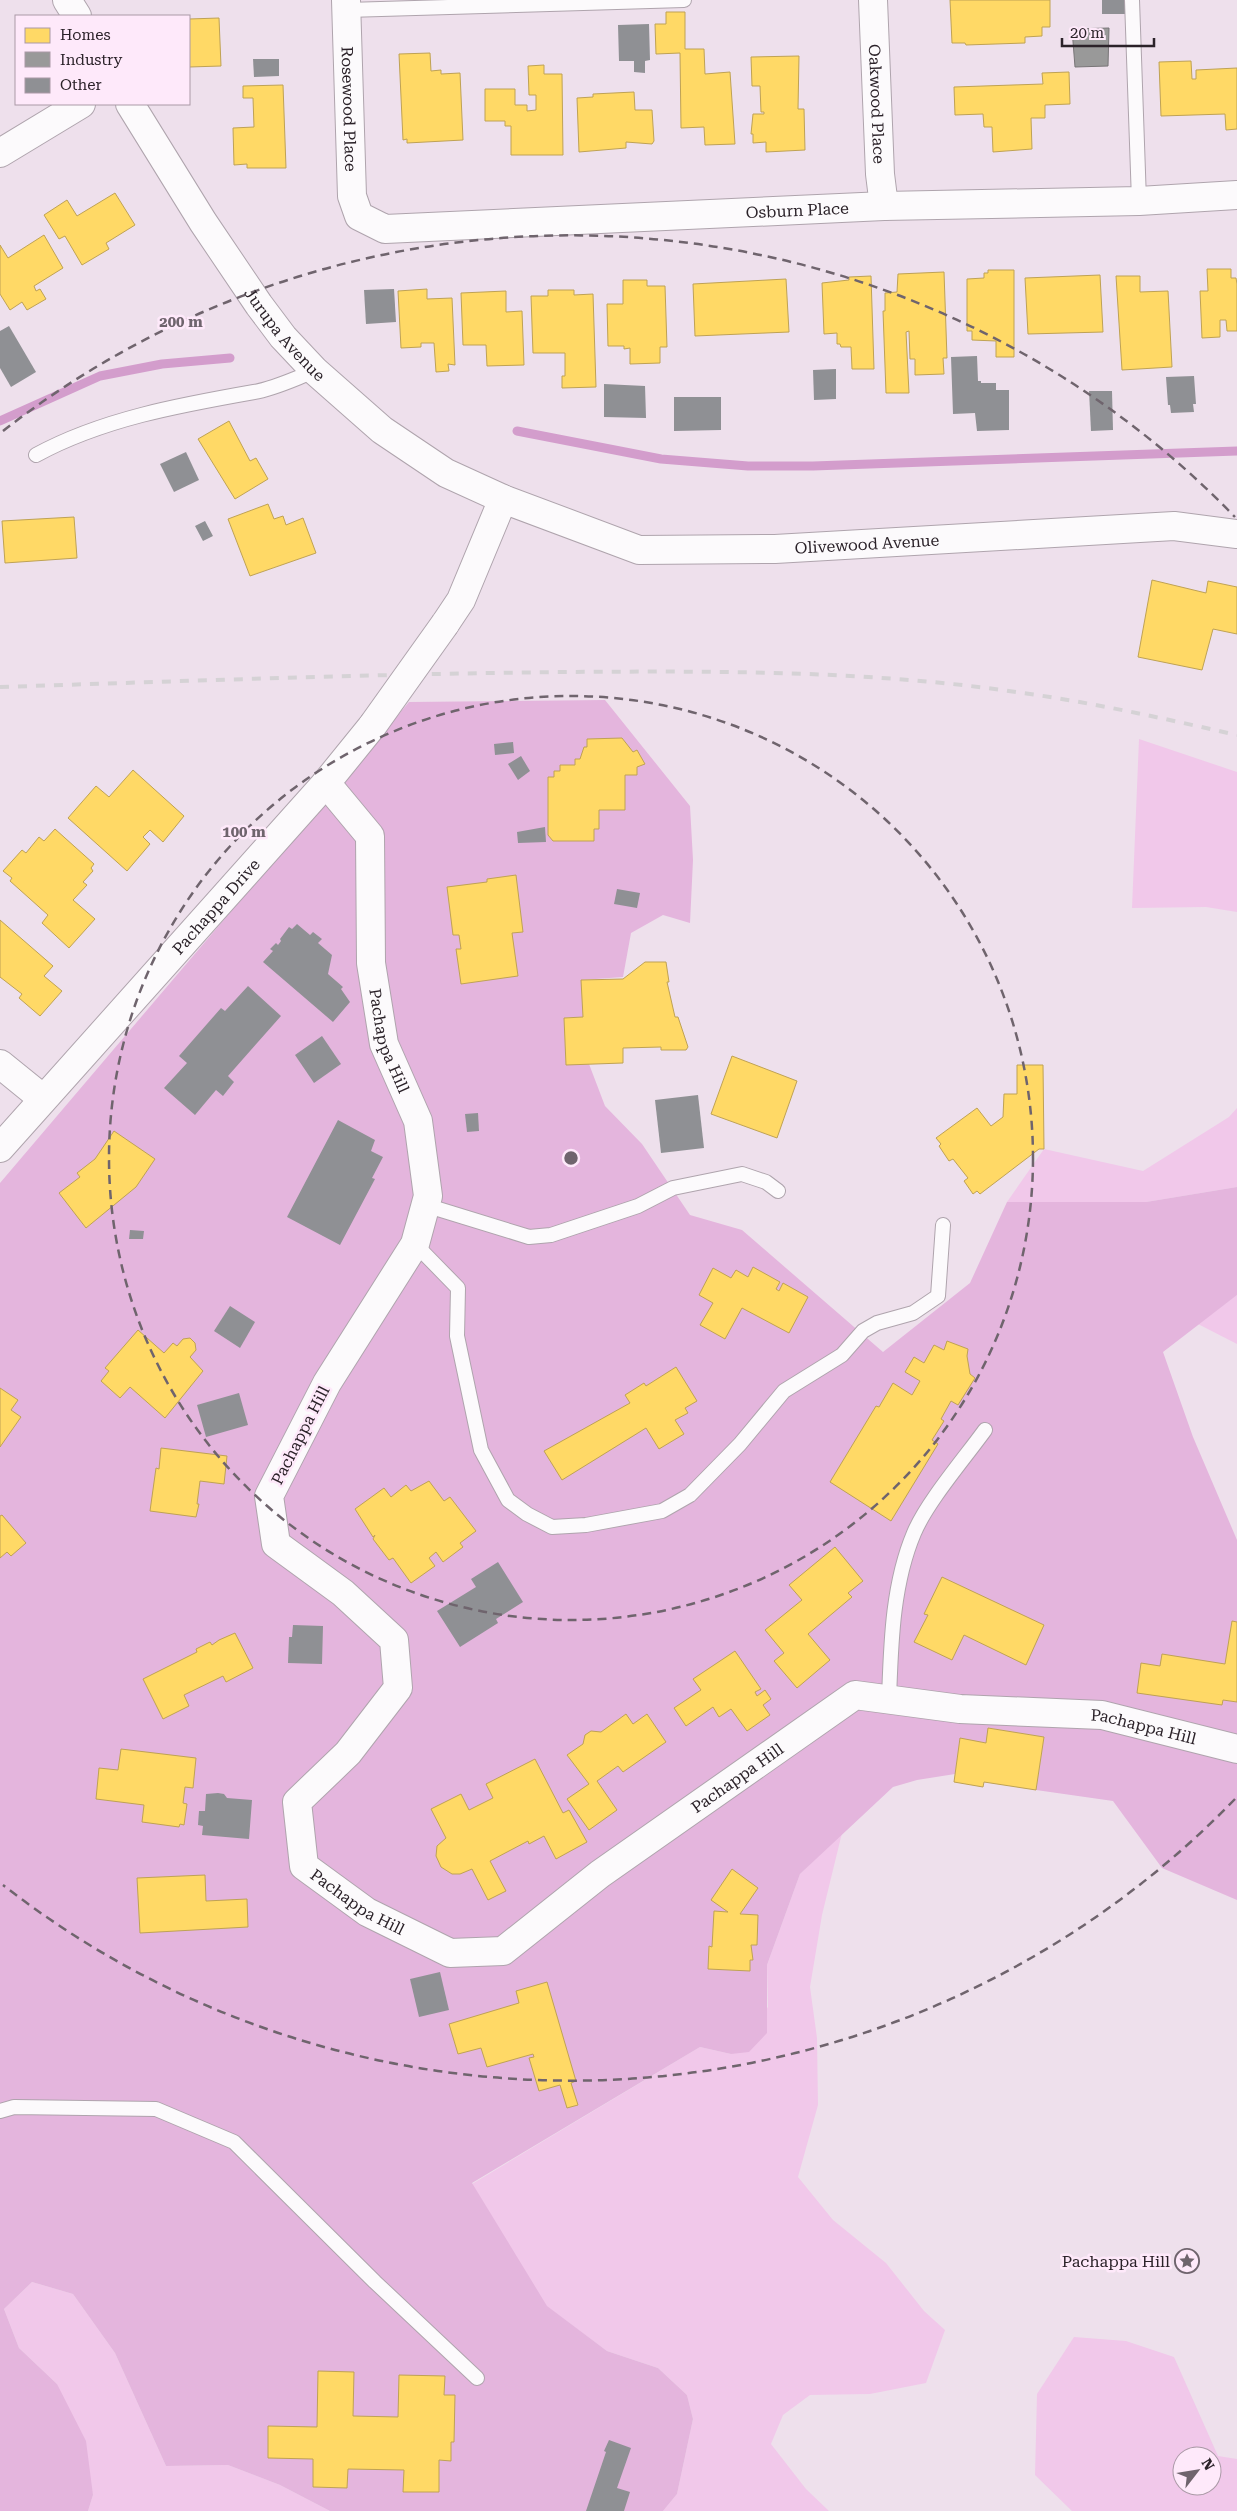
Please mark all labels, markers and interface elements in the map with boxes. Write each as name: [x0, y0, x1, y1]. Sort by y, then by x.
legend: [15, 15, 190, 105]
scale bar: [1062, 15, 1154, 47]
text: 20 m: [1070, 24, 1105, 42]
text: Homes: [60, 26, 111, 44]
street label: Oakwood Place: [865, 44, 889, 164]
street label: Rosewood Place: [337, 46, 360, 172]
text: Industry: [60, 51, 122, 69]
text: Other: [60, 76, 102, 94]
street label: Osburn Place: [745, 199, 849, 222]
street label: Jurupa Avenue: [240, 284, 329, 385]
text: 200 m: [159, 313, 203, 331]
street label: Olivewood Avenue: [794, 531, 940, 558]
text: 100 m: [222, 823, 266, 841]
street label: Pachappa Drive: [169, 855, 264, 958]
street label: Pachappa Hill: [365, 987, 413, 1096]
centre of rings: [562, 1149, 580, 1167]
street label: Pachappa Hill: [267, 1383, 333, 1488]
street label: Pachappa Hill: [1090, 1706, 1198, 1748]
street label: Pachappa Hill: [688, 1739, 787, 1817]
street label: Pachappa Hill: [307, 1865, 408, 1939]
place icon: Pachappa Hill: [1174, 2248, 1200, 2274]
place label: Pachappa Hill: [1062, 2252, 1170, 2271]
north arrow: [1172, 2446, 1222, 2496]
text: N: [1199, 2456, 1218, 2473]

